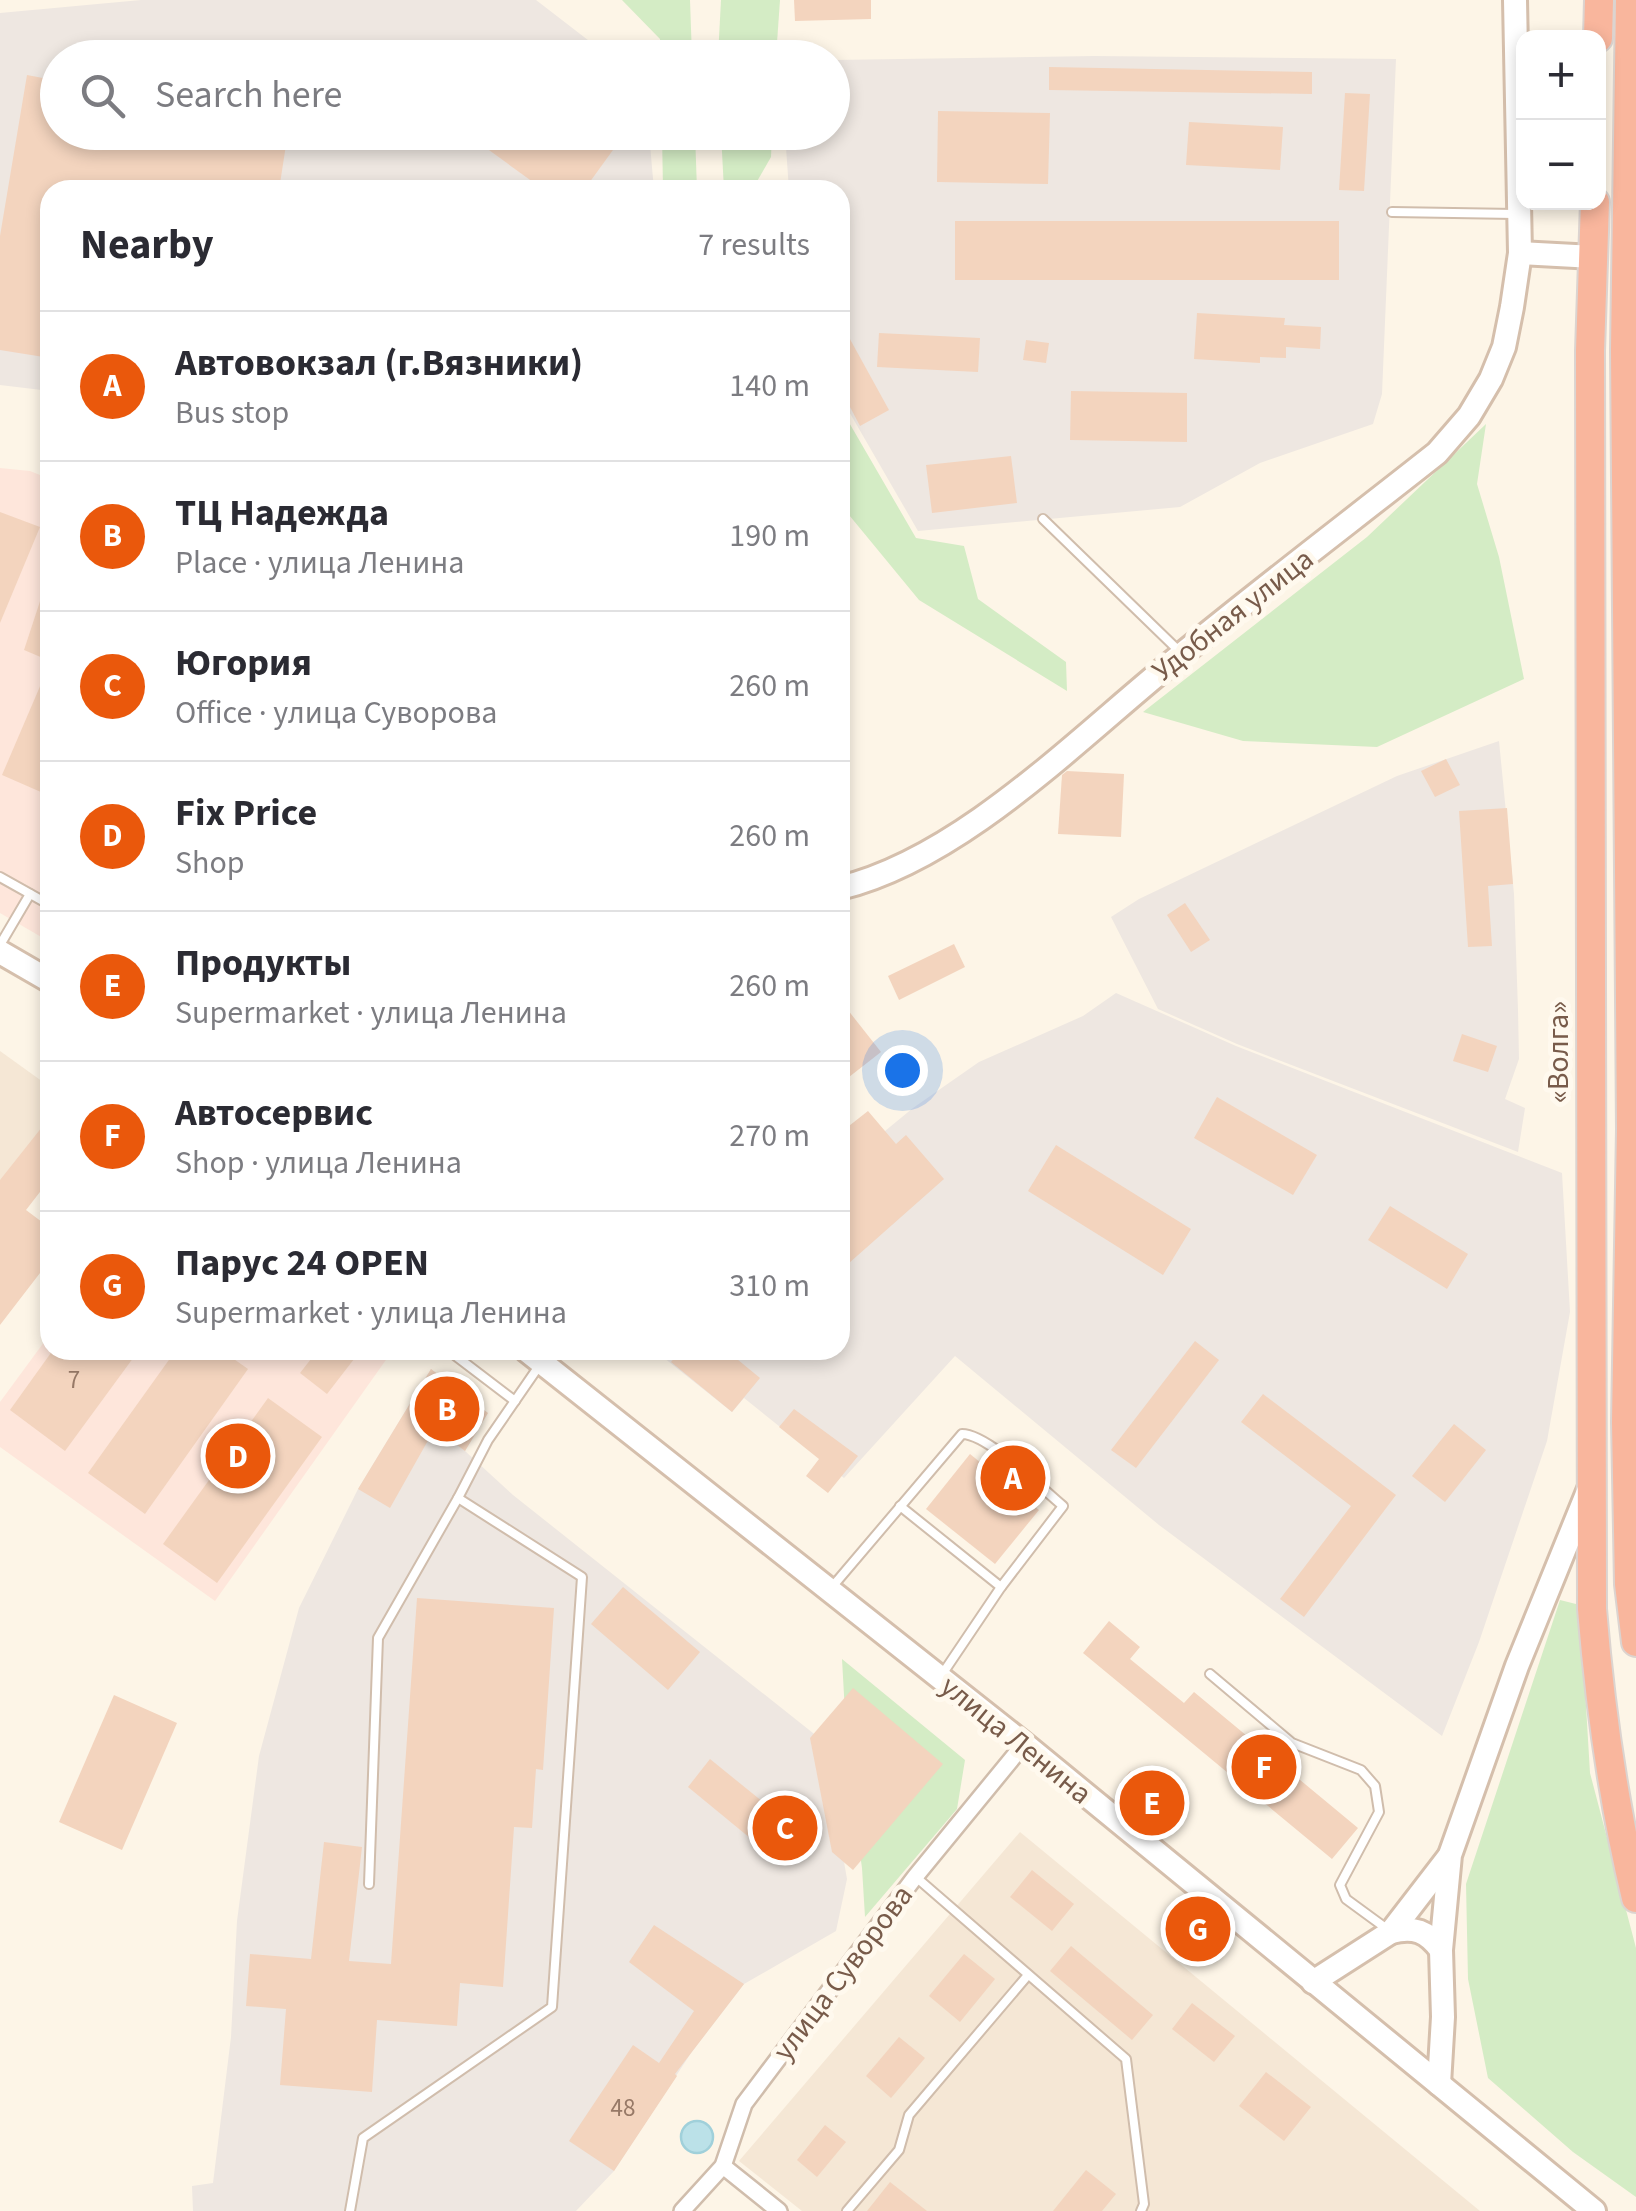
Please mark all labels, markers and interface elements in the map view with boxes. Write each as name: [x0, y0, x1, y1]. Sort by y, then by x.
map controls: [1516, 30, 1606, 210]
button: +: [1516, 30, 1606, 120]
search box: [40, 40, 850, 150]
icon: search: [75, 68, 130, 123]
text: Search here: [155, 68, 342, 122]
button: −: [1516, 120, 1606, 210]
text: Nearby: [80, 215, 214, 275]
text: 7 results: [698, 222, 810, 268]
text: Автовокзал (г.Вязники): [175, 336, 583, 390]
text: A: [103, 363, 122, 409]
text: 140 m: [729, 363, 810, 409]
text: Bus stop: [175, 390, 289, 436]
text: ТЦ Надежда: [175, 486, 389, 540]
text: B: [103, 513, 122, 559]
text: 190 m: [729, 513, 810, 559]
street label: Удобная улица: [1143, 538, 1323, 692]
text: Place · улица Ленина: [175, 540, 464, 586]
text: Югория: [175, 636, 312, 690]
text: C: [103, 663, 122, 709]
text: 260 m: [729, 663, 810, 709]
text: Office · улица Суворова: [175, 690, 497, 736]
text: Fix Price: [175, 786, 317, 840]
text: D: [102, 813, 123, 859]
text: 260 m: [729, 813, 810, 859]
text: Shop: [175, 840, 245, 886]
text: Продукты: [175, 936, 351, 990]
text: E: [104, 963, 121, 1009]
text: 260 m: [729, 963, 810, 1009]
text: Supermarket · улица Ленина: [175, 990, 567, 1036]
street label: «Волга»: [1537, 1001, 1580, 1103]
your location: [877, 1045, 928, 1096]
text: Автосервис: [175, 1086, 373, 1140]
text: F: [104, 1113, 121, 1159]
text: 270 m: [729, 1113, 810, 1159]
text: Shop · улица Ленина: [175, 1140, 462, 1186]
text: Парус 24 OPEN: [175, 1236, 429, 1290]
text: G: [102, 1263, 123, 1309]
text: 310 m: [729, 1263, 810, 1309]
text: Supermarket · улица Ленина: [175, 1290, 567, 1336]
house number: 7: [68, 1362, 80, 1398]
pin: B: [414, 1372, 480, 1446]
pin: D: [206, 1418, 270, 1494]
pin: A: [980, 1440, 1046, 1516]
street label: улица Ленина: [931, 1665, 1101, 1815]
pin: F: [1232, 1730, 1296, 1804]
pin: E: [1120, 1766, 1184, 1840]
pin: C: [752, 1790, 818, 1866]
street label: улица Суворова: [763, 1876, 923, 2070]
pin: G: [1166, 1892, 1230, 1966]
house number: 48: [611, 2090, 635, 2126]

